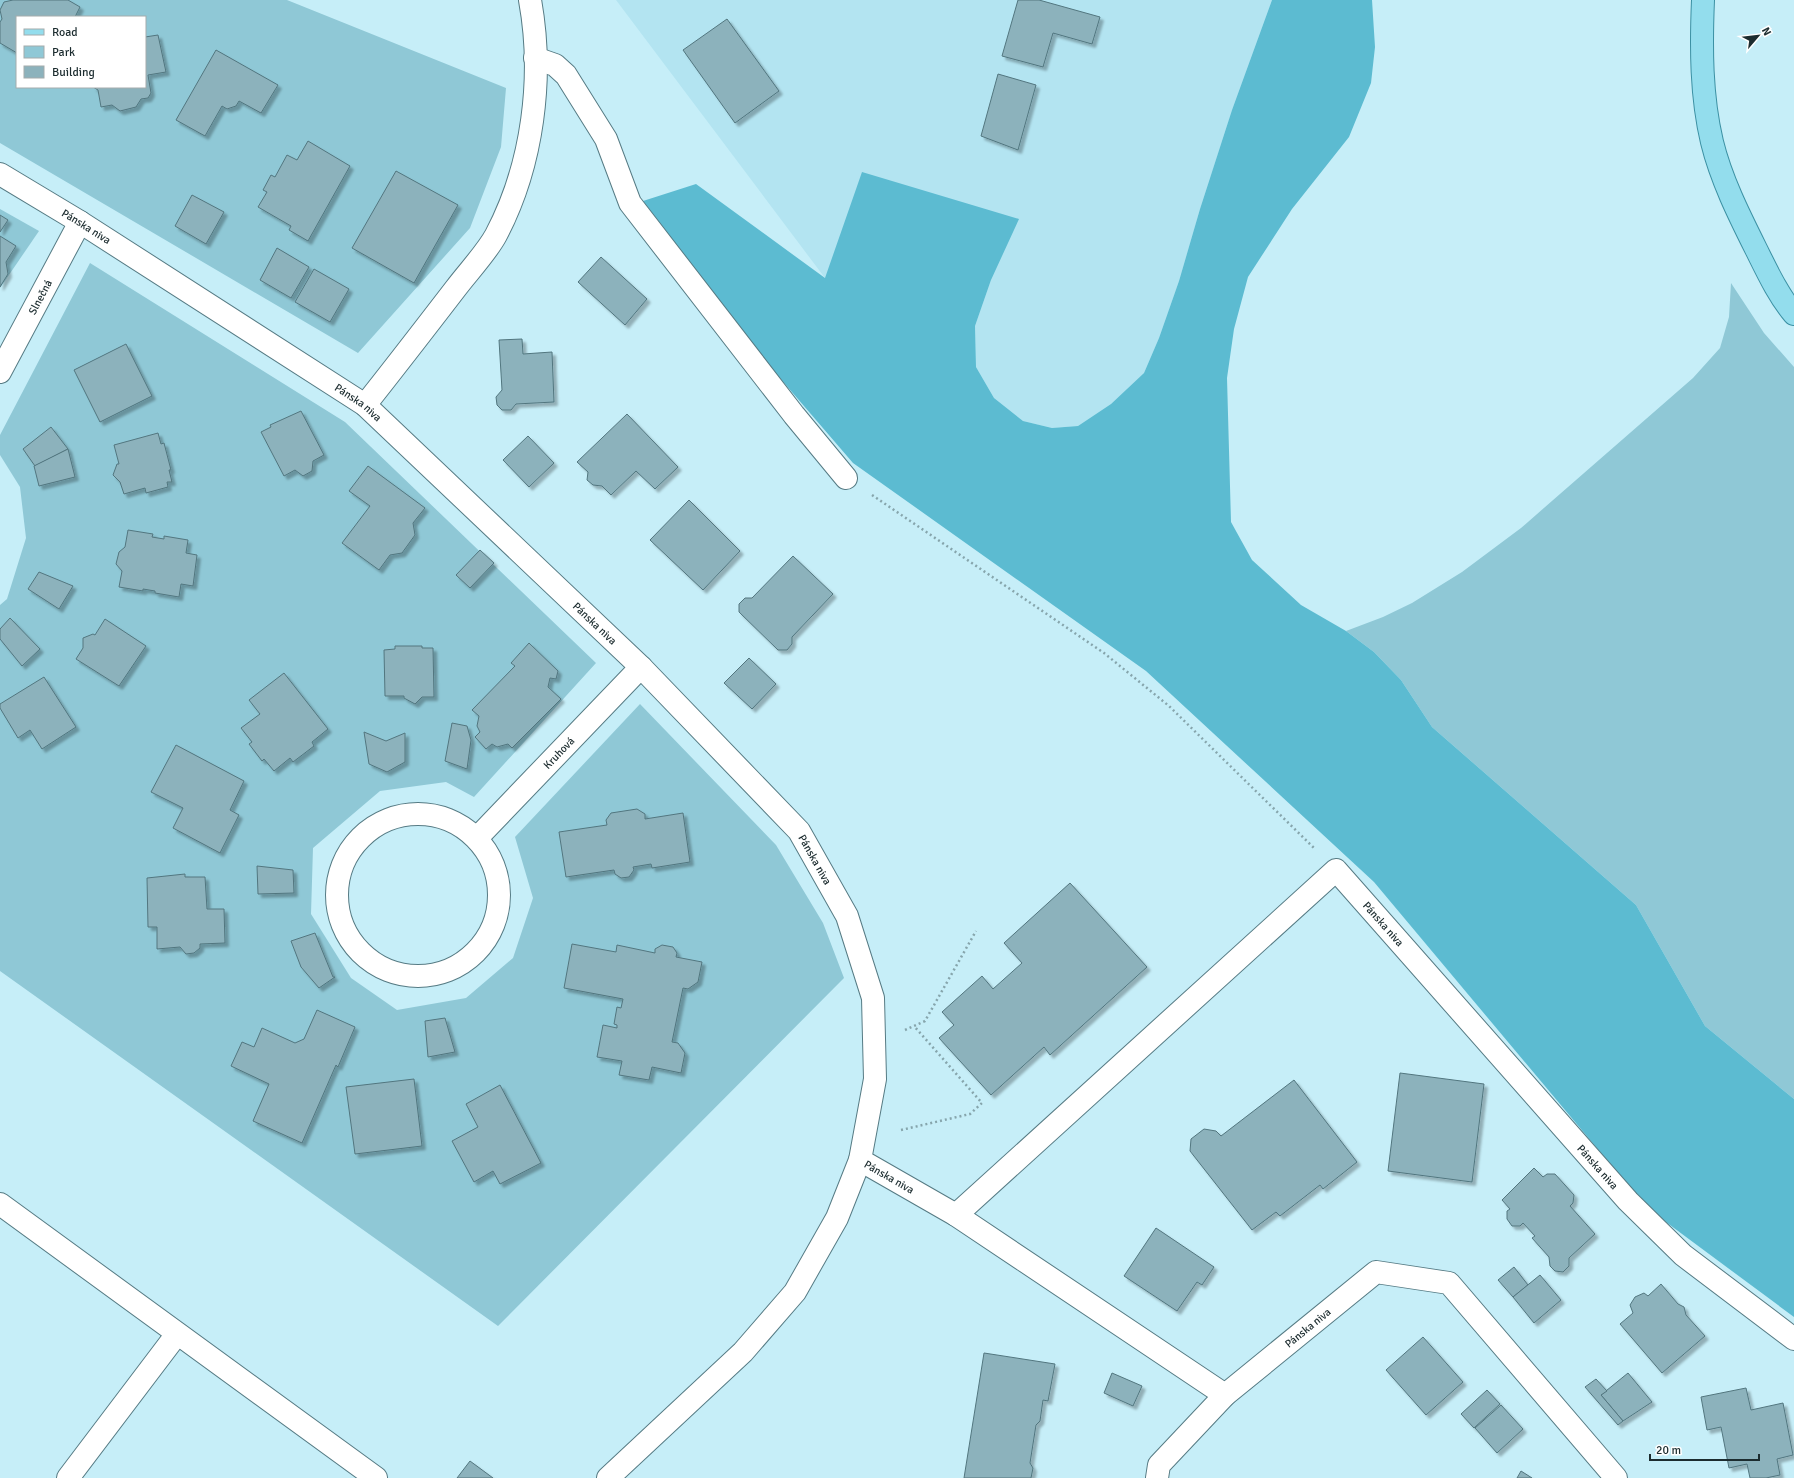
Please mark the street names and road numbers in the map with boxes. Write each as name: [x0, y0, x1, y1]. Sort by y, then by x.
street label: Pánska niva: [60, 206, 114, 247]
street label: Slnečná: [25, 277, 55, 317]
street label: Pánska niva: [332, 381, 385, 424]
street label: Pánska niva: [570, 599, 620, 647]
street label: Kruhová: [541, 734, 577, 771]
street label: Pánska niva: [796, 832, 835, 887]
street label: Pánska niva: [1360, 899, 1407, 949]
street label: Pánska niva: [1575, 1142, 1621, 1192]
street label: Pánska niva: [862, 1157, 917, 1196]
street label: Pánska niva: [1282, 1305, 1334, 1350]

